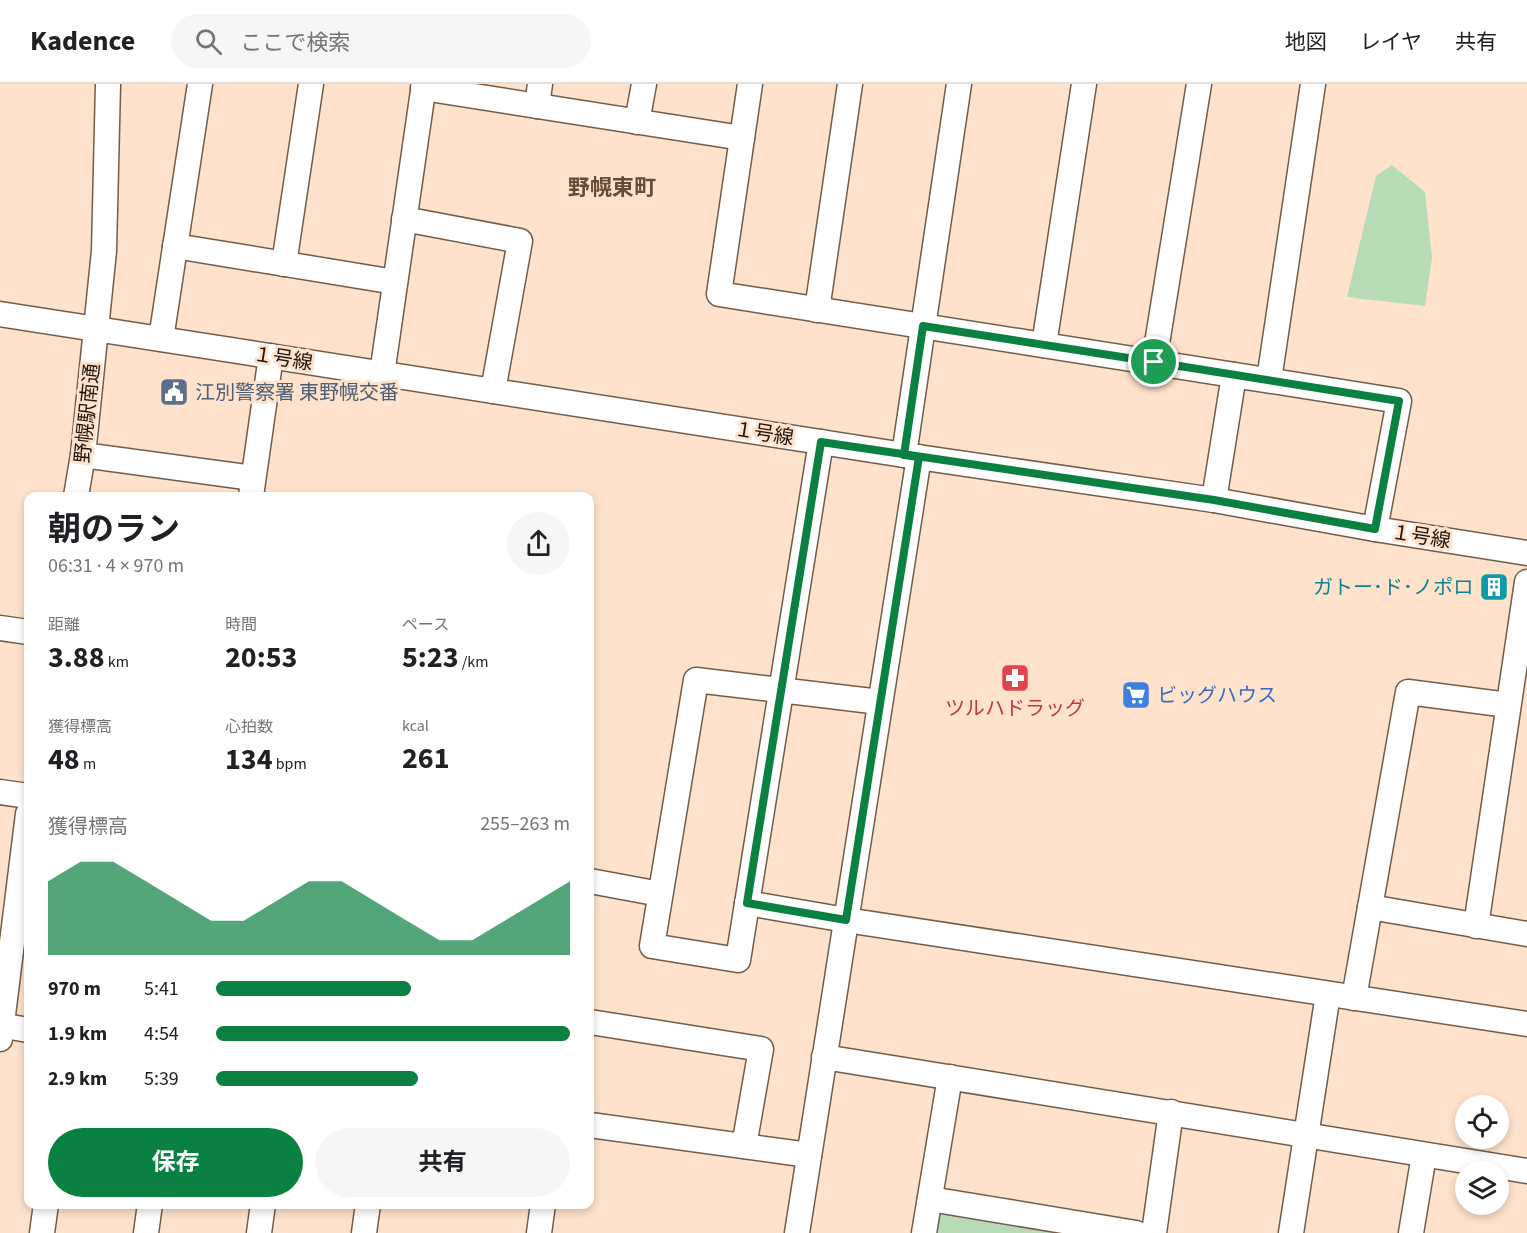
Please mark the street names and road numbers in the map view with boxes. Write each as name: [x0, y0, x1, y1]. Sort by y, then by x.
street label: １号線: [251, 340, 315, 378]
street label: 野幌駅南通: [69, 362, 107, 464]
street label: １号線: [732, 415, 796, 453]
street label: １号線: [1389, 518, 1453, 556]

